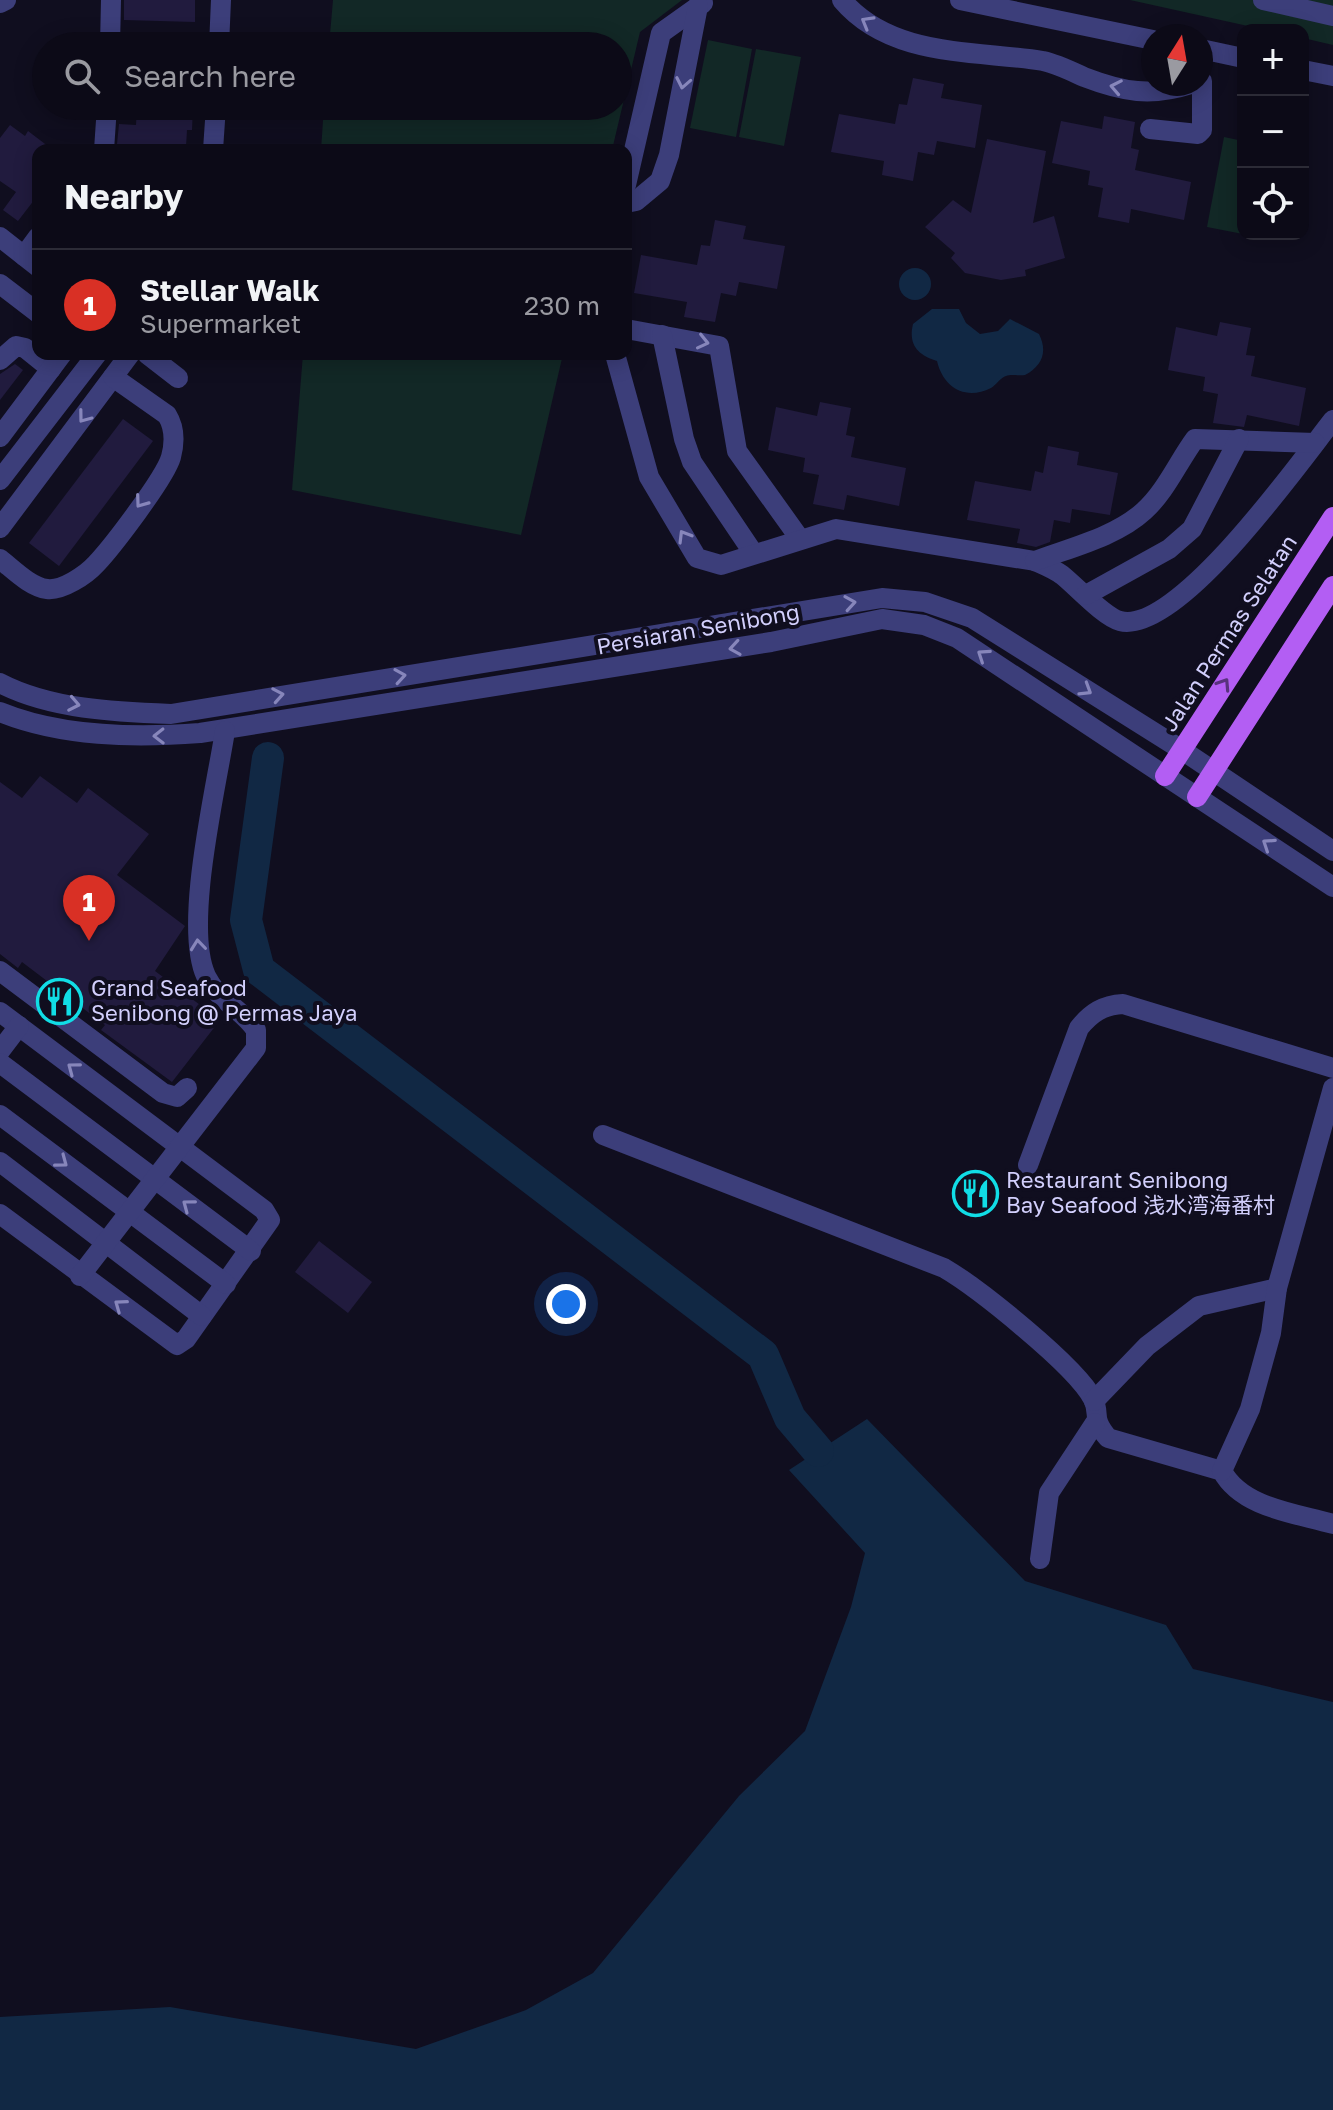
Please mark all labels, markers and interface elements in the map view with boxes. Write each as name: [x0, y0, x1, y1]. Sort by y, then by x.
one-way arrow: [861, 16, 876, 32]
north arrow: [1141, 24, 1213, 96]
map controls: [1237, 24, 1309, 240]
button: +: [1237, 24, 1309, 96]
search box: [32, 32, 632, 120]
icon: search: [60, 54, 104, 98]
text: Search here: [124, 58, 296, 94]
one-way arrow: [675, 76, 692, 89]
one-way arrow: [1109, 79, 1122, 96]
button: −: [1237, 96, 1309, 168]
button: locate: [1237, 168, 1309, 240]
text: Nearby: [64, 176, 184, 216]
text: Stellar Walk: [140, 272, 320, 308]
text: 1: [83, 290, 97, 321]
text: 230 m: [524, 290, 600, 321]
text: Supermarket: [140, 308, 301, 339]
one-way arrow: [695, 333, 709, 350]
one-way arrow: [79, 408, 93, 422]
one-way arrow: [137, 493, 151, 508]
one-way arrow: [678, 530, 694, 545]
street label: Jalan Permas Selatan: [1155, 530, 1302, 736]
one-way arrow: [843, 595, 857, 612]
street label: Persiaran Senibong: [594, 597, 801, 660]
one-way arrow: [728, 639, 741, 656]
one-way arrow: [978, 650, 992, 665]
one-way arrow: [393, 668, 407, 685]
one-way arrow: [1215, 678, 1230, 693]
one-way arrow: [1077, 680, 1092, 695]
one-way arrow: [272, 687, 285, 704]
one-way arrow: [68, 695, 81, 712]
one-way arrow: [152, 727, 165, 745]
one-way arrow: [1262, 839, 1277, 854]
pin: 1: [63, 875, 115, 941]
one-way arrow: [190, 938, 207, 951]
place label: Grand Seafood Senibong @ Permas Jaya: [91, 974, 357, 1026]
restaurant icon: Grand Seafood Senibong @ Permas Jaya: [36, 977, 84, 1025]
one-way arrow: [67, 1063, 82, 1077]
one-way arrow: [54, 1152, 68, 1167]
place label: Restaurant Senibong Bay Seafood 浅水湾海番村: [1006, 1166, 1275, 1218]
restaurant icon: Restaurant Senibong Bay Seafood 浅水湾海番村: [951, 1169, 999, 1217]
one-way arrow: [182, 1200, 197, 1214]
your location: [546, 1284, 586, 1324]
one-way arrow: [115, 1300, 129, 1315]

